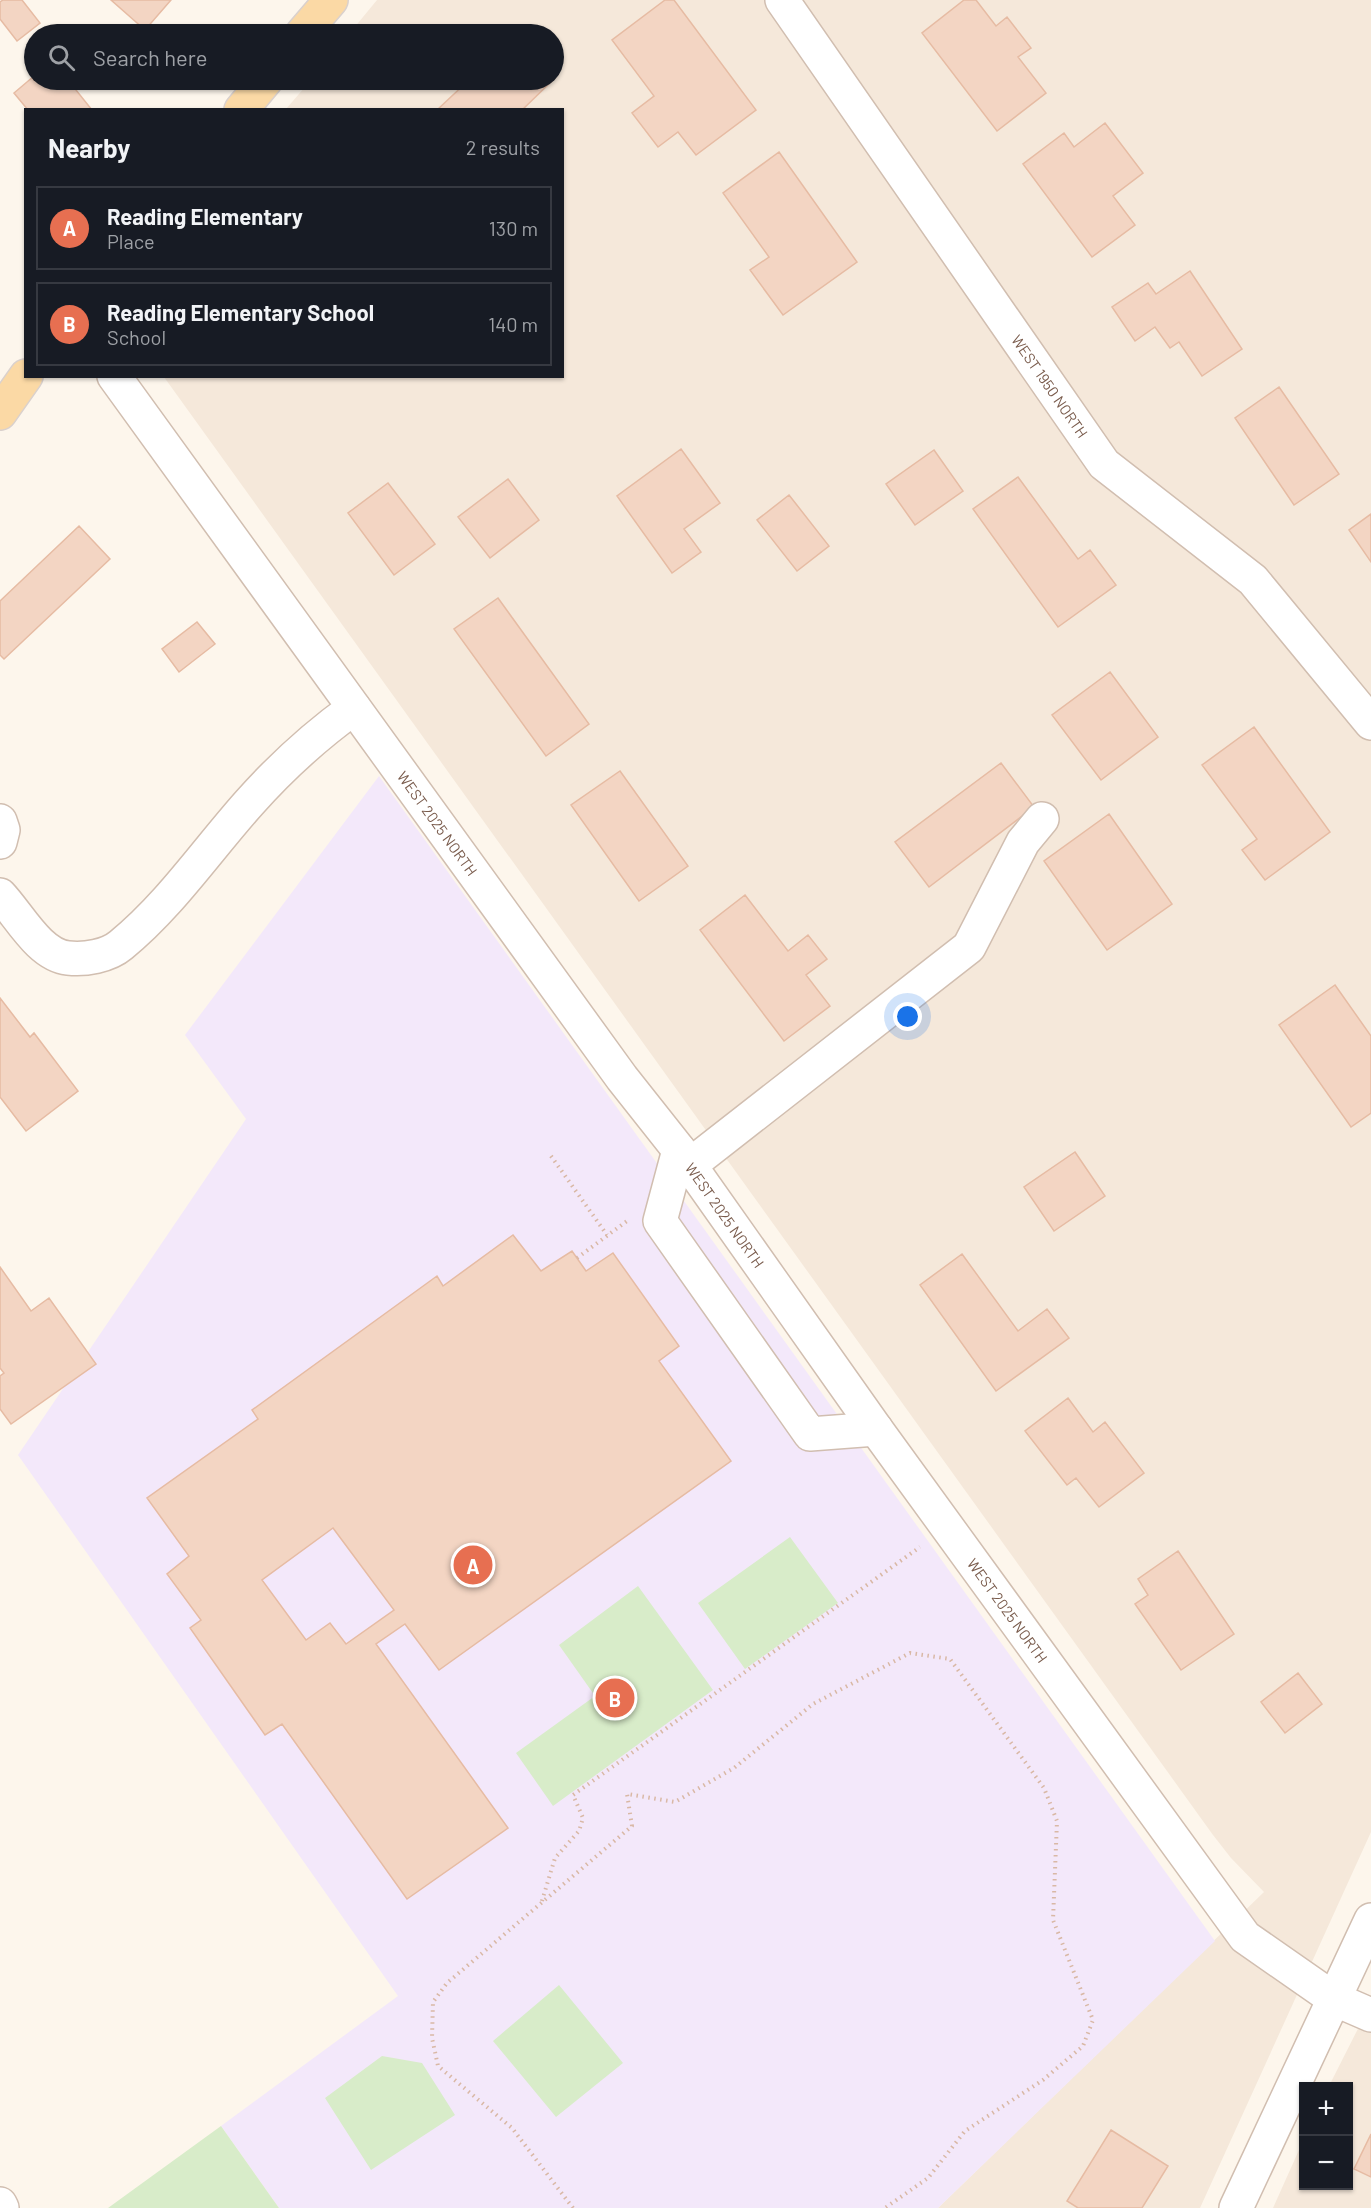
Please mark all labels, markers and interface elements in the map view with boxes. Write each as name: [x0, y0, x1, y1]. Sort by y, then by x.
search box: [24, 24, 564, 90]
icon: search: [45, 41, 78, 74]
text: Search here: [93, 44, 207, 70]
text: Nearby: [48, 132, 130, 163]
text: 2 results: [466, 135, 540, 159]
text: Reading Elementary: [107, 203, 303, 229]
text: A: [63, 216, 76, 240]
text: 130 m: [489, 216, 538, 240]
text: Place: [107, 229, 155, 253]
text: Reading Elementary School: [107, 299, 374, 325]
text: B: [63, 312, 76, 336]
text: 140 m: [488, 312, 538, 336]
text: School: [107, 325, 166, 349]
street label: WEST 1950 NORTH: [1008, 331, 1092, 441]
street label: WEST 2025 NORTH: [394, 768, 481, 879]
your location: [893, 1002, 922, 1031]
street label: WEST 2025 NORTH: [682, 1159, 768, 1271]
pin: A: [454, 1542, 492, 1588]
street label: WEST 2025 NORTH: [964, 1555, 1052, 1666]
pin: B: [596, 1676, 634, 1720]
map controls: [1299, 2082, 1353, 2190]
button: +: [1299, 2082, 1353, 2136]
button: −: [1299, 2136, 1353, 2190]

